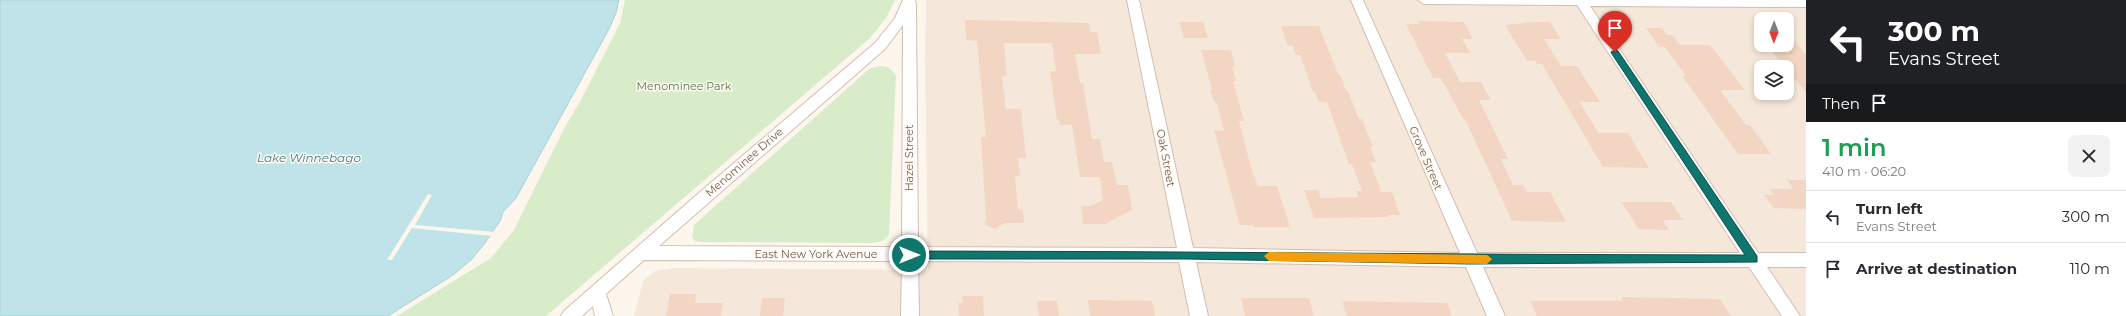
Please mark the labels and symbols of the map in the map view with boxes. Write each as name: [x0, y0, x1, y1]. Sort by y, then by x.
pin: [1598, 11, 1632, 52]
north arrow: [1754, 12, 1794, 52]
park label: Menominee Park: [637, 79, 732, 93]
street label: Menominee Drive: [702, 124, 786, 200]
street label: Hazel Street: [902, 124, 916, 191]
street label: Grove Street: [1406, 124, 1446, 193]
street label: Oak Street: [1154, 128, 1179, 189]
water label: Lake Winnebago: [257, 150, 361, 165]
position arrow: [888, 234, 930, 276]
street label: East New York Avenue: [754, 247, 878, 261]

